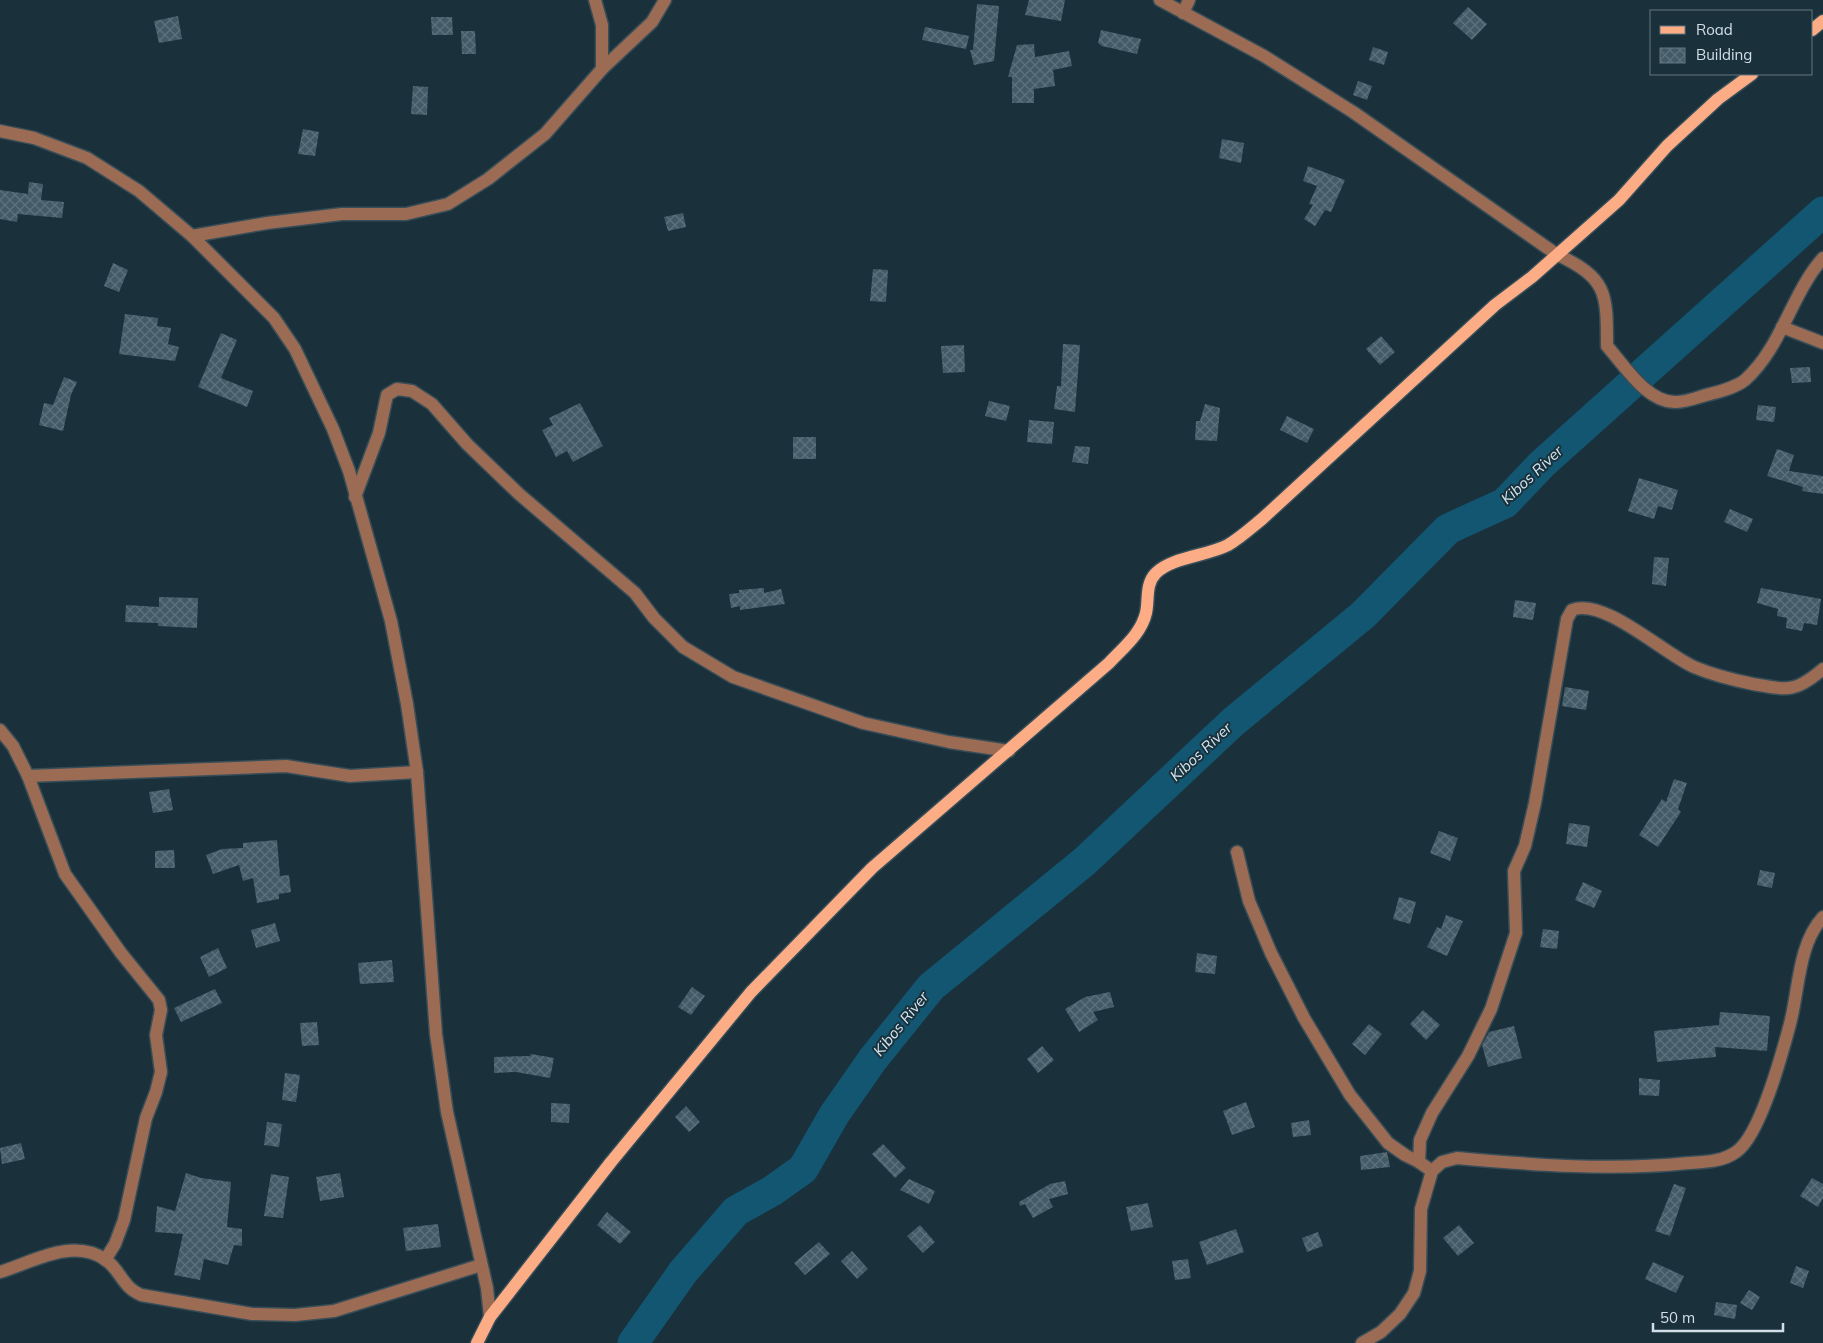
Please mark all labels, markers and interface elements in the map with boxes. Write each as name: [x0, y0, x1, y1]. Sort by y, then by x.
legend: [1650, 10, 1813, 75]
text: Road: [1696, 20, 1733, 39]
text: Building: [1696, 45, 1752, 64]
water label: Kibos River: [1497, 441, 1567, 508]
water label: Kibos River: [1166, 718, 1236, 785]
water label: Kibos River: [869, 987, 933, 1060]
scale bar: [1653, 1300, 1783, 1332]
text: 50 m: [1660, 1308, 1695, 1327]

